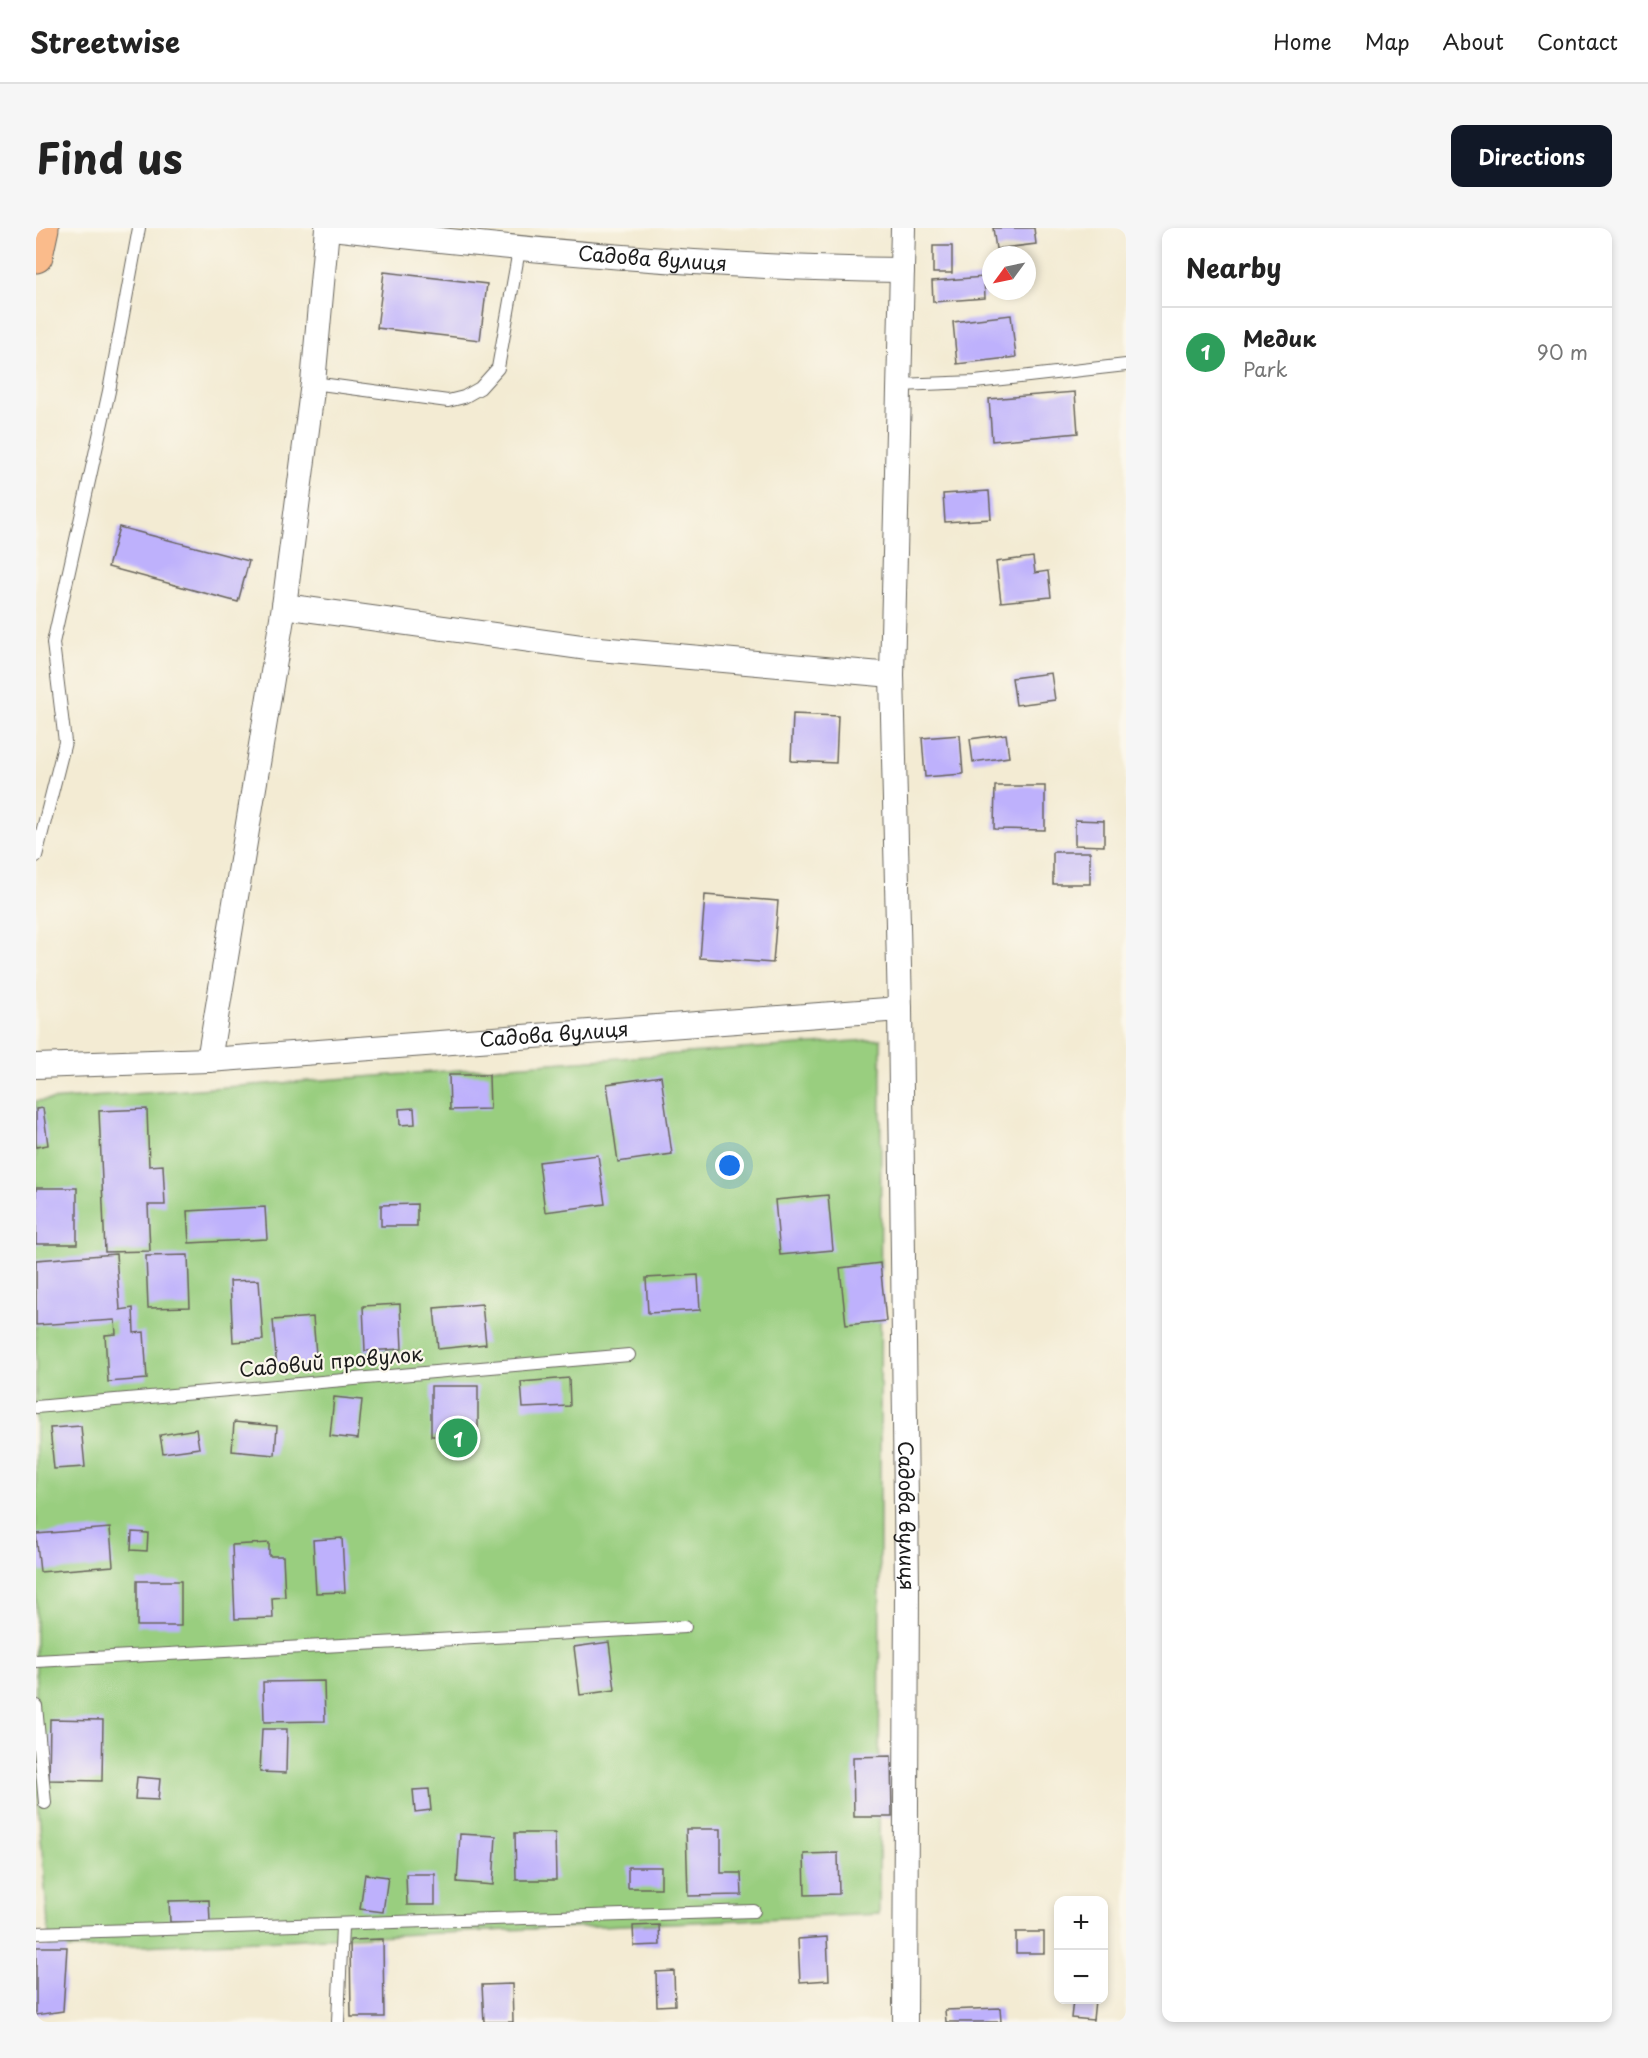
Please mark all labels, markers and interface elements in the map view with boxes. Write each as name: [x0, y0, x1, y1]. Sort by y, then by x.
text: Streetwise: [30, 20, 180, 63]
text: Home: [1273, 25, 1332, 57]
text: Map: [1365, 25, 1410, 57]
text: About: [1443, 25, 1504, 57]
text: Contact: [1537, 25, 1618, 57]
text: Find us: [36, 125, 183, 188]
button: Directions: [1451, 125, 1612, 187]
street label: Садова вулиця: [577, 237, 728, 278]
north arrow: [982, 246, 1036, 300]
text: Nearby: [1186, 248, 1281, 287]
text: Медик: [1243, 321, 1316, 354]
text: 1: [1201, 337, 1210, 367]
text: 90 m: [1537, 337, 1588, 367]
text: Park: [1243, 354, 1288, 384]
street label: Садова вулиця: [478, 1013, 629, 1054]
your location: [715, 1151, 744, 1180]
street label: Садовий провулок: [238, 1338, 424, 1384]
pin: 1: [438, 1416, 478, 1460]
street label: Садова вулиця: [891, 1441, 923, 1591]
map controls: [1054, 1896, 1108, 2004]
button: +: [1054, 1896, 1108, 1950]
button: −: [1054, 1950, 1108, 2004]

